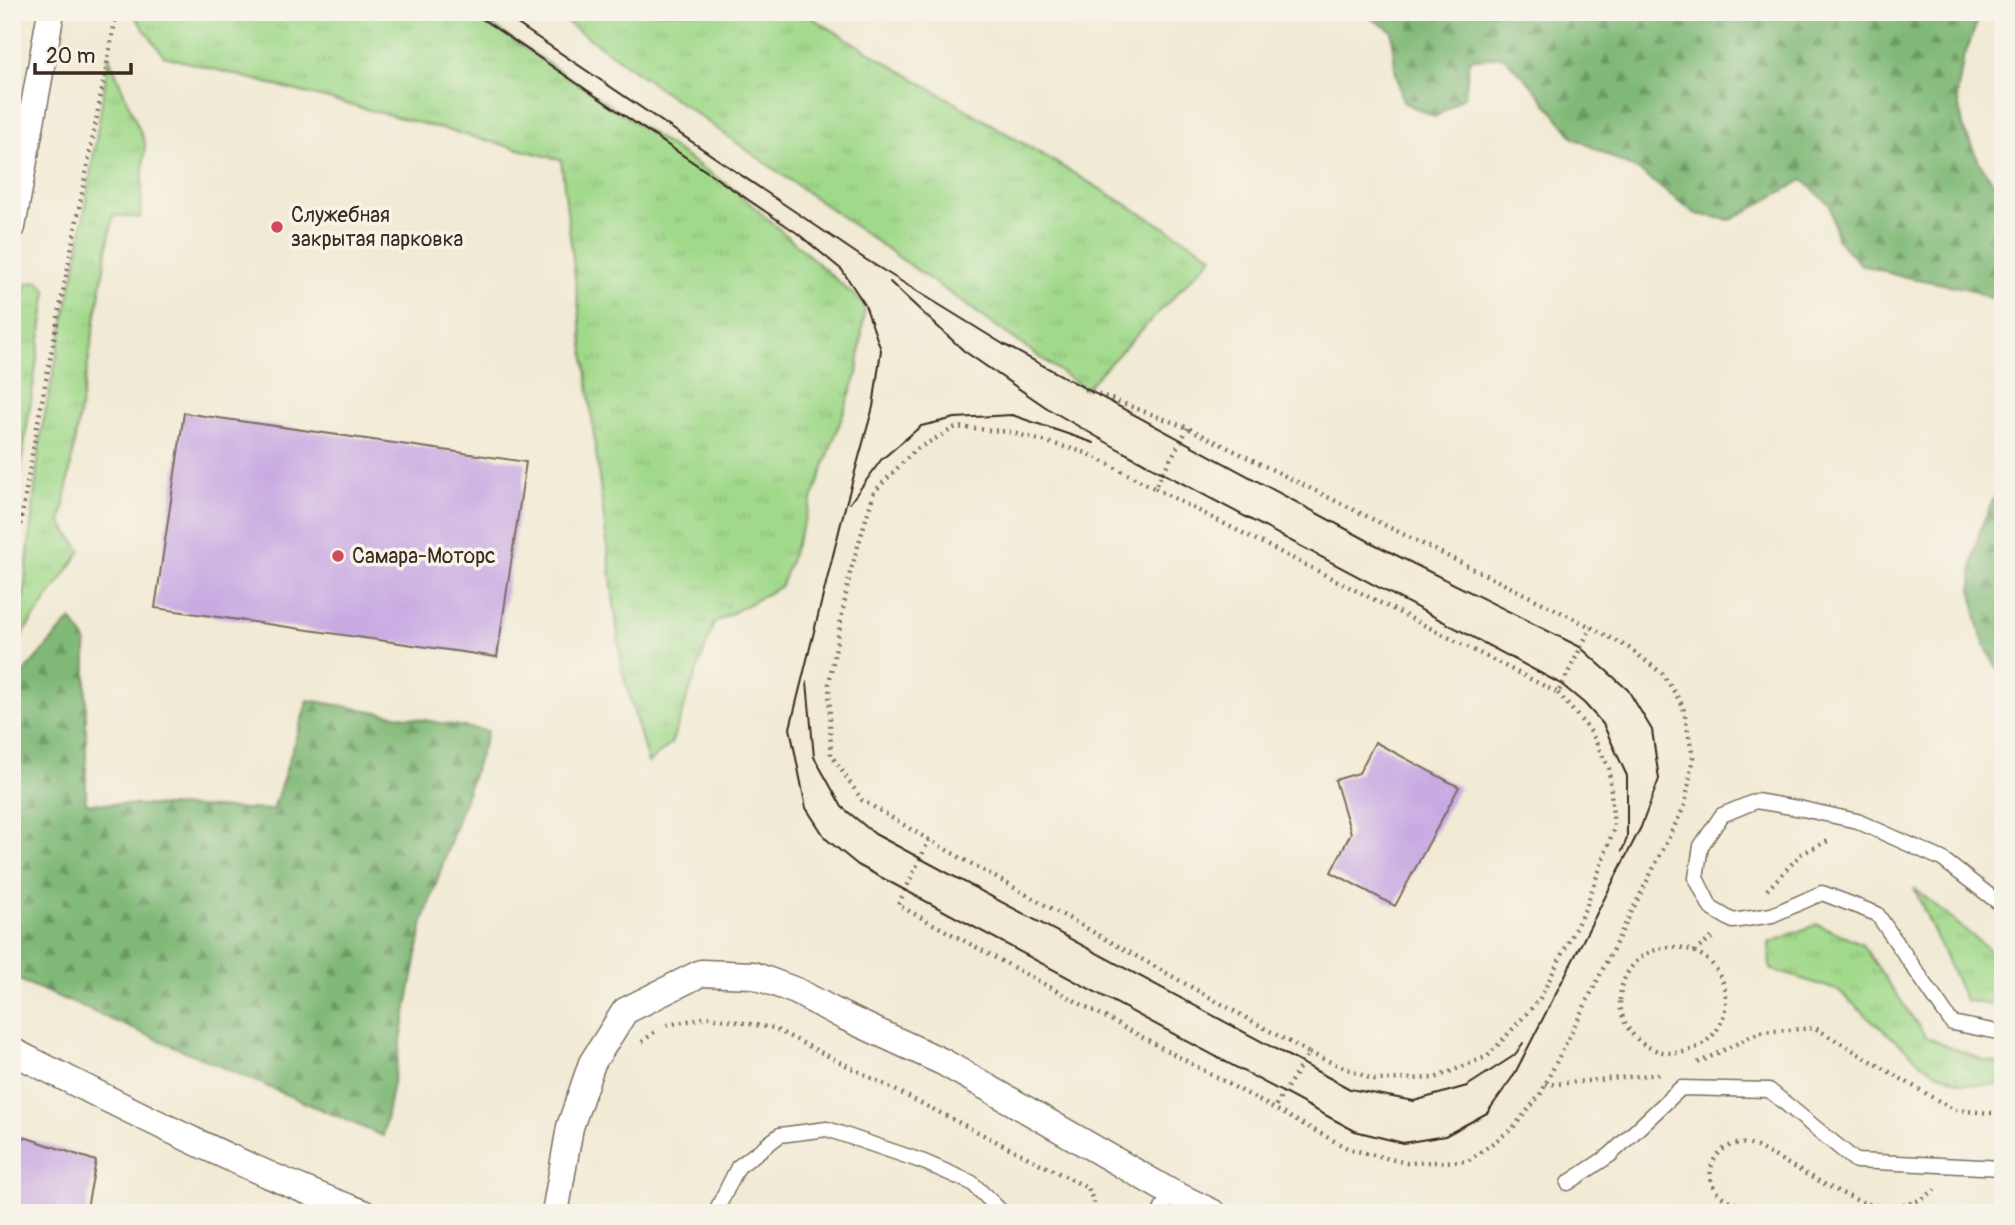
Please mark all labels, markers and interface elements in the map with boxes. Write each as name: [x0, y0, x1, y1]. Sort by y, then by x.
scale bar: [35, 32, 131, 76]
text: 20 m: [46, 43, 95, 70]
place label: Служебная закрытая парковка: [291, 202, 463, 253]
marker: Служебная закрытая парковка: [269, 219, 285, 235]
place label: Самара-Моторс: [352, 543, 496, 570]
marker: Самара-Моторс: [330, 548, 346, 564]

